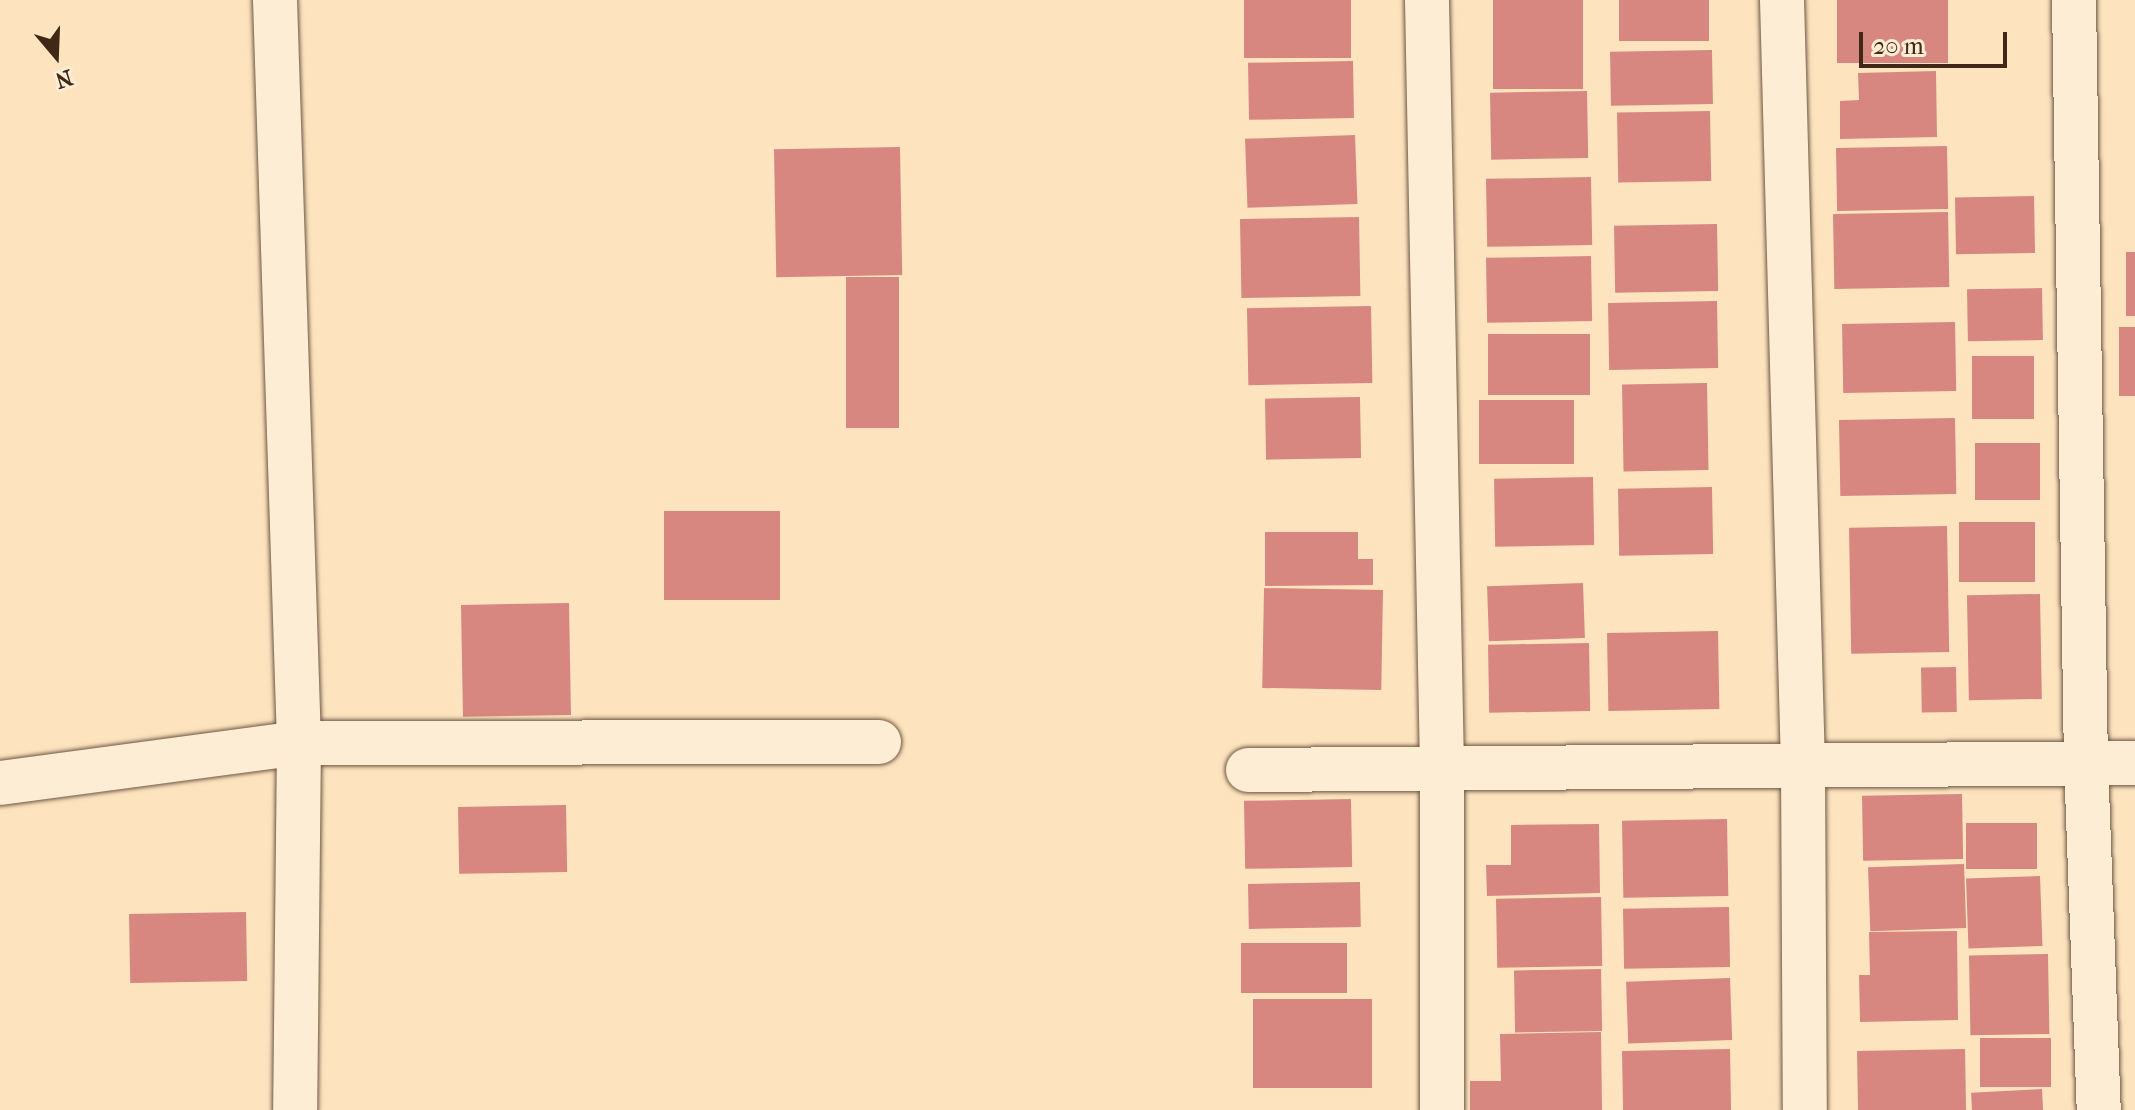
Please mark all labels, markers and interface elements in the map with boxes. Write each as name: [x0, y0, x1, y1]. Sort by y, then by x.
north arrow: [16, 16, 96, 96]
scale bar: [1863, 16, 2011, 66]
text: 20 m: [1873, 32, 1924, 60]
text: N: [52, 64, 76, 94]

